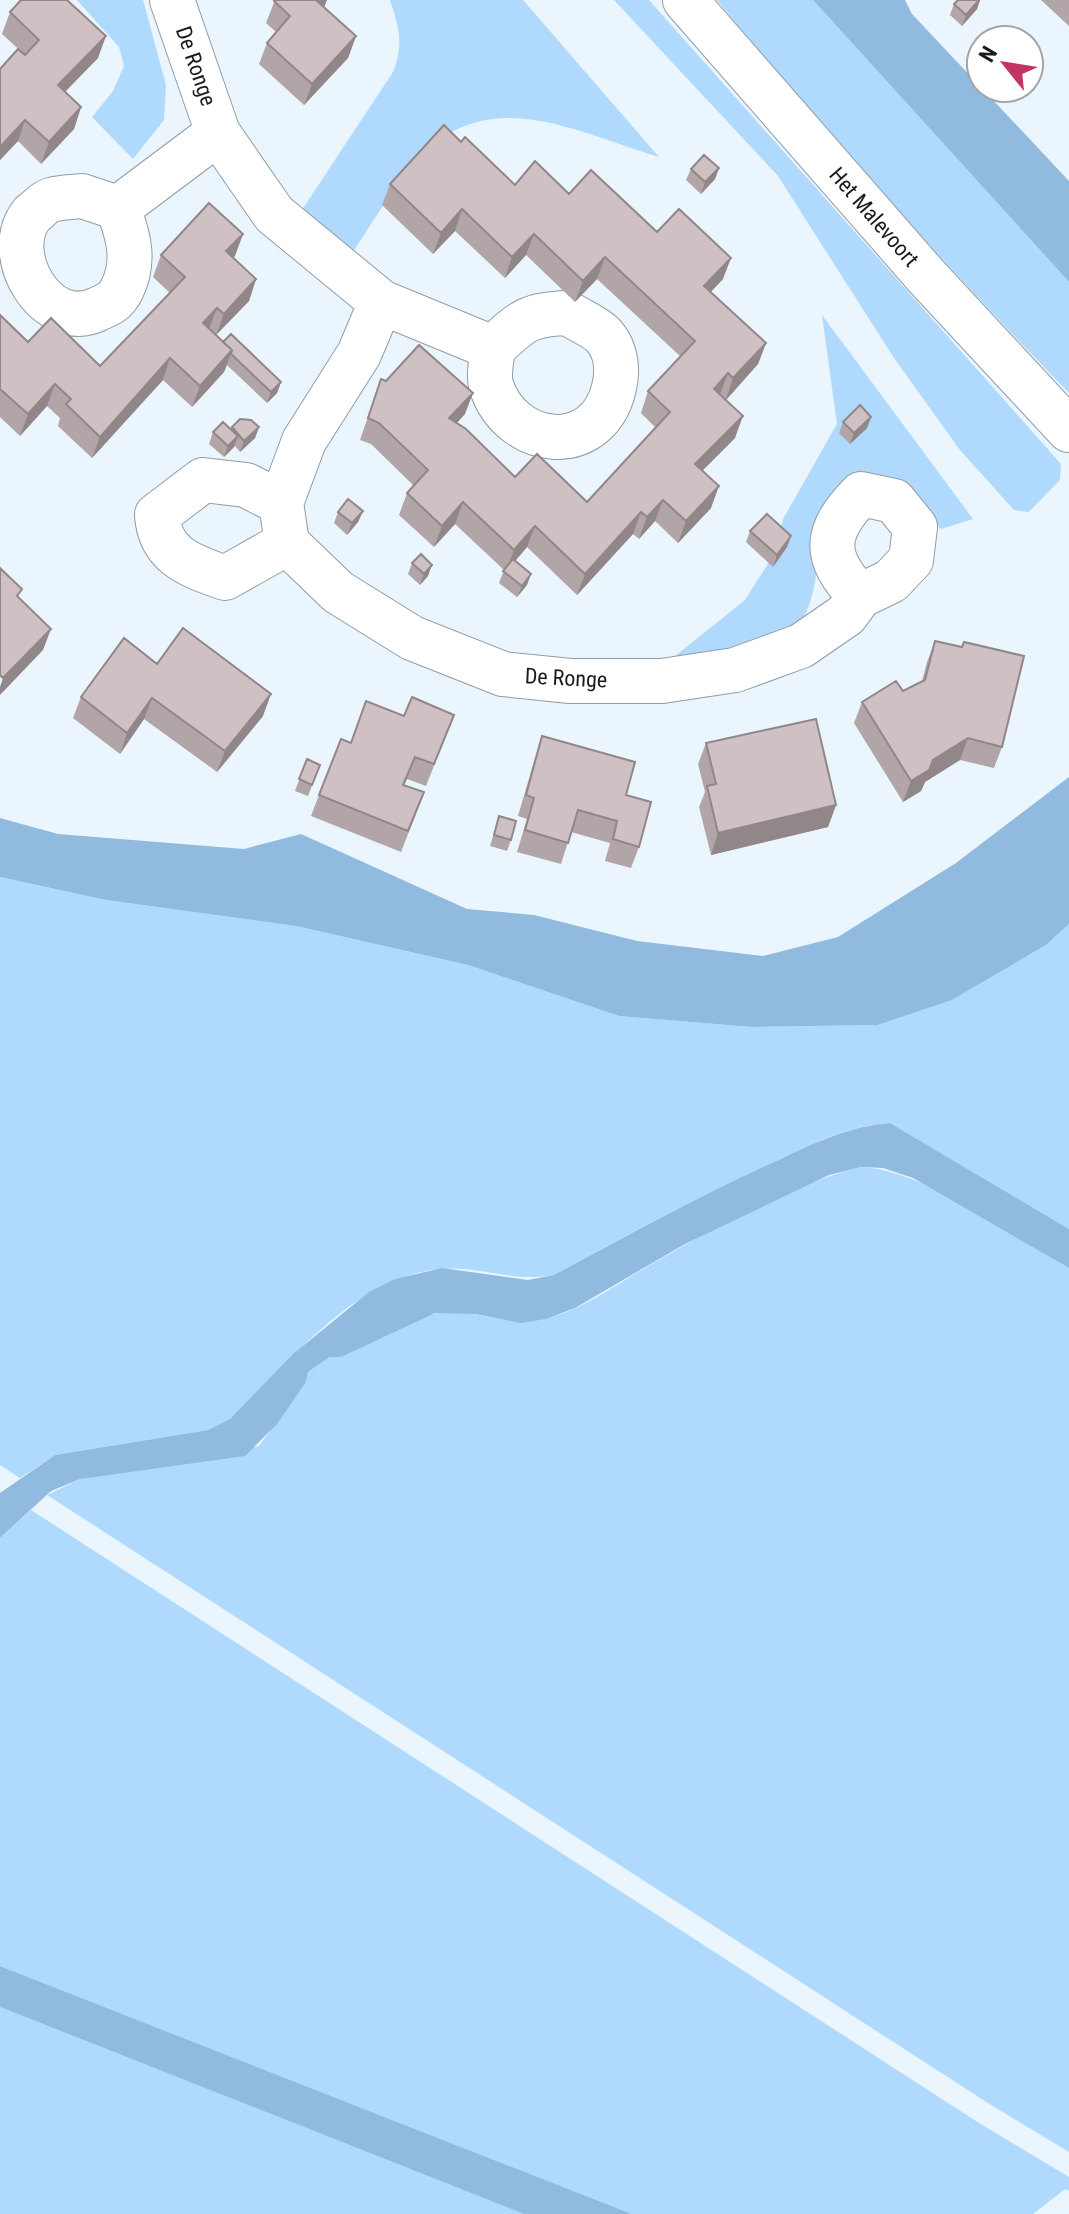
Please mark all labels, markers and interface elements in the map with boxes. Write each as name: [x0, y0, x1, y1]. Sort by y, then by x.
street label: De Ronge: [171, 23, 221, 109]
north arrow: [965, 24, 1045, 104]
text: N: [974, 42, 1002, 66]
street label: Het Malevoort: [824, 162, 924, 272]
street label: De Ronge: [524, 663, 608, 693]

